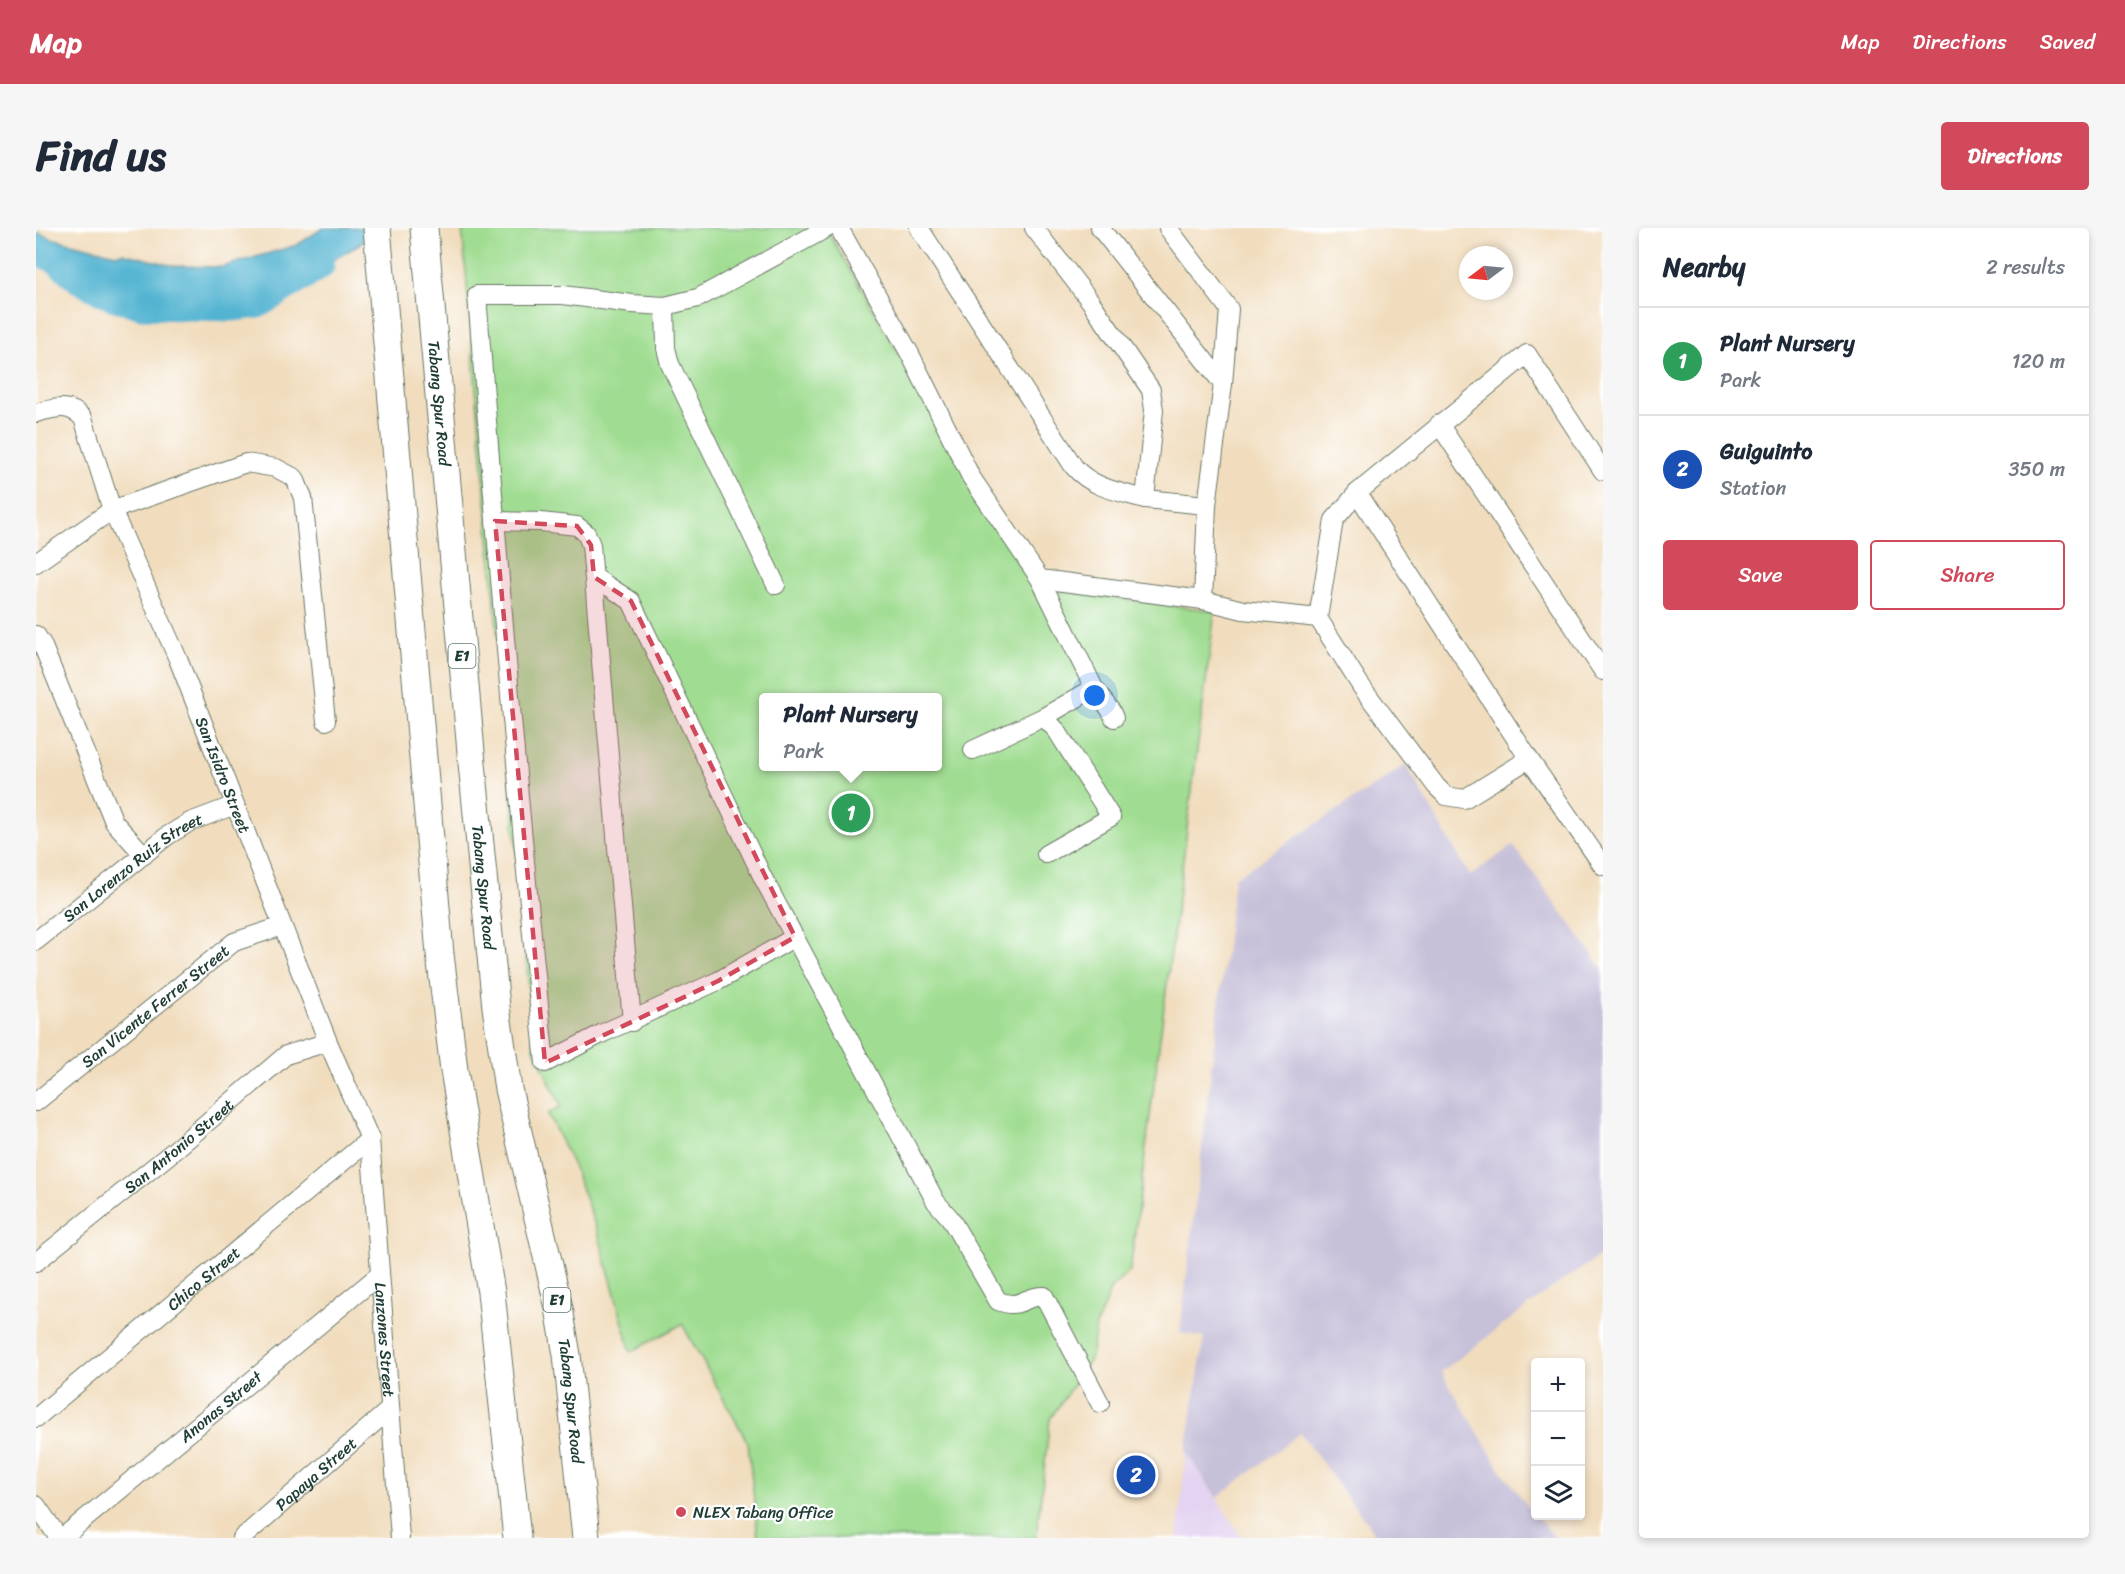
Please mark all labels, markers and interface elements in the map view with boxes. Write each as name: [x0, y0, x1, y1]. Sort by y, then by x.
text: Map: [30, 18, 82, 67]
text: Map: [1841, 23, 1879, 61]
text: Directions: [1912, 23, 2007, 61]
text: Saved: [2040, 23, 2095, 61]
text: Find us: [36, 119, 166, 193]
button: Directions: [1941, 122, 2089, 190]
text: Nearby: [1663, 244, 1745, 290]
north arrow: [1459, 246, 1513, 300]
text: 2 results: [1986, 250, 2065, 285]
text: Plant Nursery: [1720, 324, 1855, 363]
street label: Tabang Spur Road: [420, 340, 460, 469]
text: 1: [1678, 344, 1687, 379]
text: 120 m: [2012, 344, 2065, 379]
text: Park: [1720, 363, 1761, 398]
text: Guiguinto: [1720, 432, 1812, 471]
text: 2: [1677, 452, 1688, 487]
text: 350 m: [2009, 452, 2065, 487]
text: Station: [1720, 471, 1786, 506]
button: Save: [1663, 540, 1858, 610]
button: Share: [1870, 540, 2065, 610]
road number: E1: [448, 644, 476, 668]
your location: [1080, 681, 1109, 710]
popup: [759, 693, 942, 771]
text: Plant Nursery: [783, 695, 918, 734]
street label: San Isidro Street: [187, 712, 259, 837]
text: Park: [783, 734, 824, 769]
pin: 1: [832, 790, 870, 836]
street label: San Lorenzo Ruiz Street: [56, 804, 207, 929]
street label: Tabang Spur Road: [464, 823, 505, 953]
street label: San Vicente Ferrer Street: [74, 937, 236, 1075]
street label: San Antonio Street: [117, 1091, 240, 1201]
street label: Chico Street: [160, 1239, 247, 1318]
street label: Lanzones Street: [366, 1281, 404, 1398]
road number: E1: [544, 1288, 570, 1312]
street label: Tabang Spur Road: [550, 1336, 593, 1466]
map controls: [1531, 1358, 1585, 1520]
button: +: [1531, 1358, 1585, 1412]
street label: Anonas Street: [172, 1363, 269, 1450]
button: −: [1531, 1412, 1585, 1466]
street label: Papaya Street: [268, 1429, 364, 1518]
pin: 2: [1116, 1452, 1156, 1498]
button: layers: [1531, 1466, 1585, 1520]
place label: NLEX Tabang Office: [693, 1498, 833, 1527]
marker: NLEX Tabang Office: [674, 1505, 688, 1519]

